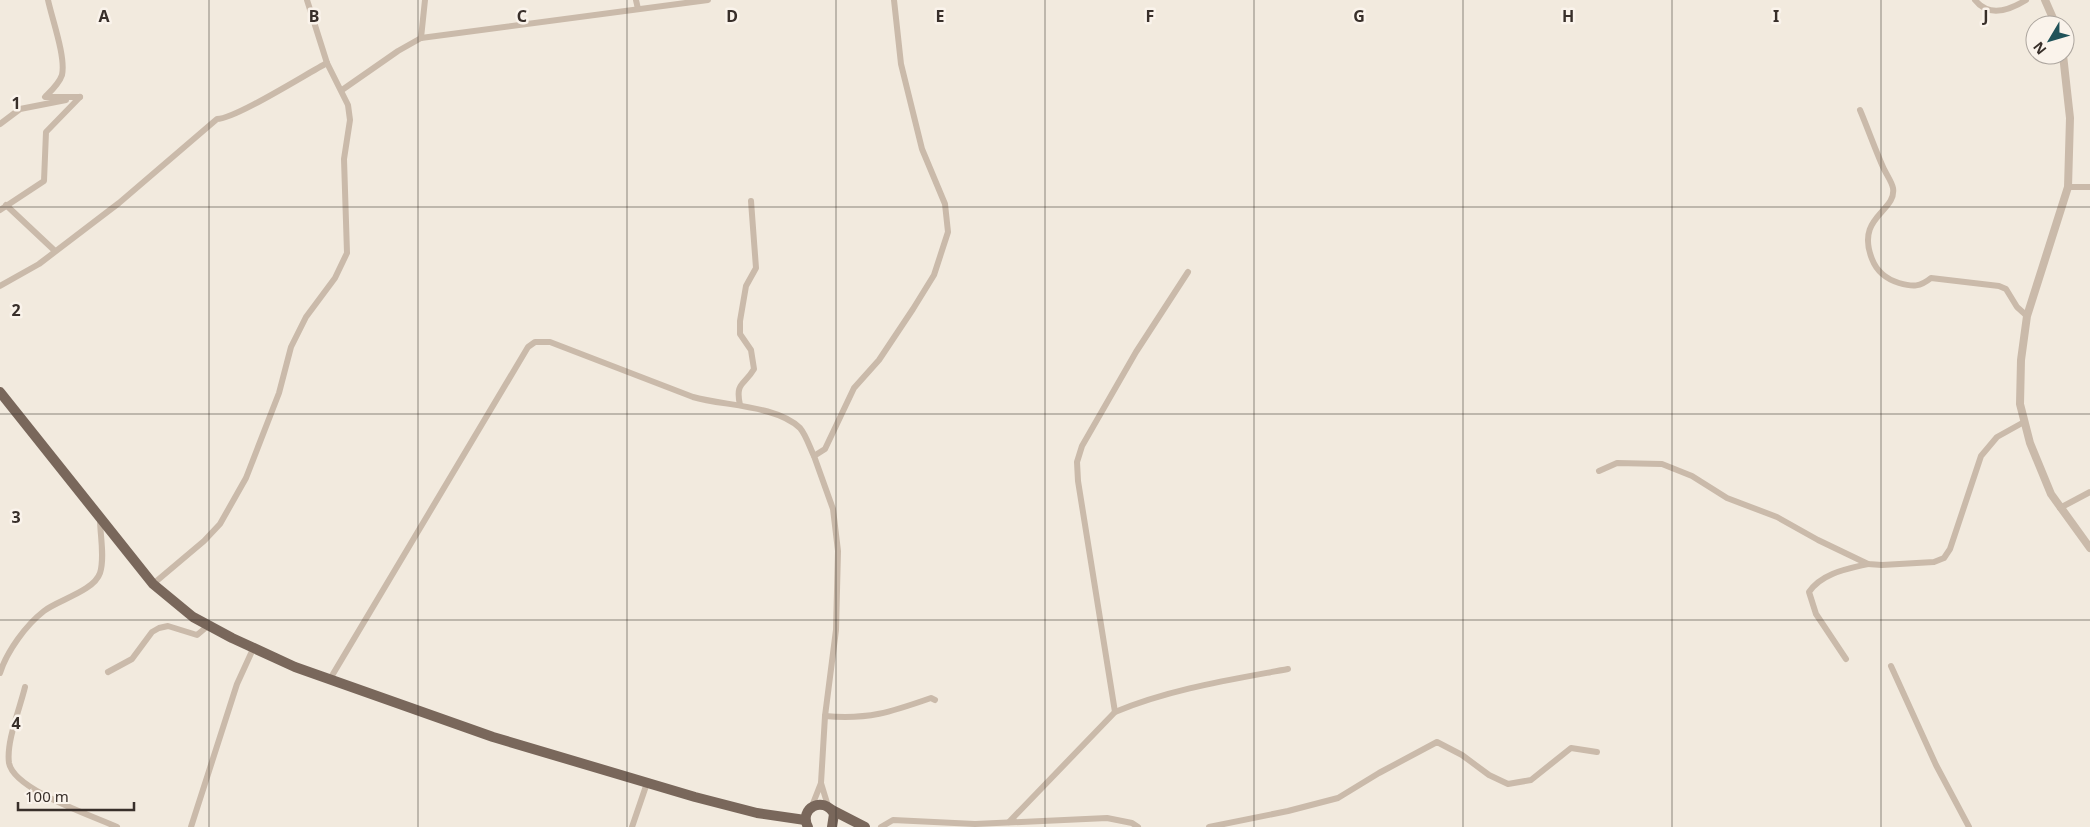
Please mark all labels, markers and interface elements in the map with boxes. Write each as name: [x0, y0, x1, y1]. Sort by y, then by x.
text: A: [98, 5, 110, 27]
text: B: [309, 5, 319, 27]
text: C: [517, 5, 527, 27]
text: D: [726, 5, 738, 27]
text: E: [936, 5, 945, 27]
text: F: [1146, 5, 1154, 27]
text: G: [1353, 5, 1365, 27]
text: H: [1562, 5, 1574, 27]
text: I: [1773, 5, 1779, 27]
text: J: [1981, 5, 1989, 27]
north arrow: [2025, 15, 2075, 65]
text: N: [2028, 38, 2050, 59]
text: 1: [11, 92, 21, 114]
text: 2: [11, 299, 21, 321]
text: 3: [11, 506, 21, 528]
text: 4: [11, 712, 21, 734]
scale bar: [18, 780, 134, 812]
text: 100 m: [25, 786, 69, 806]

